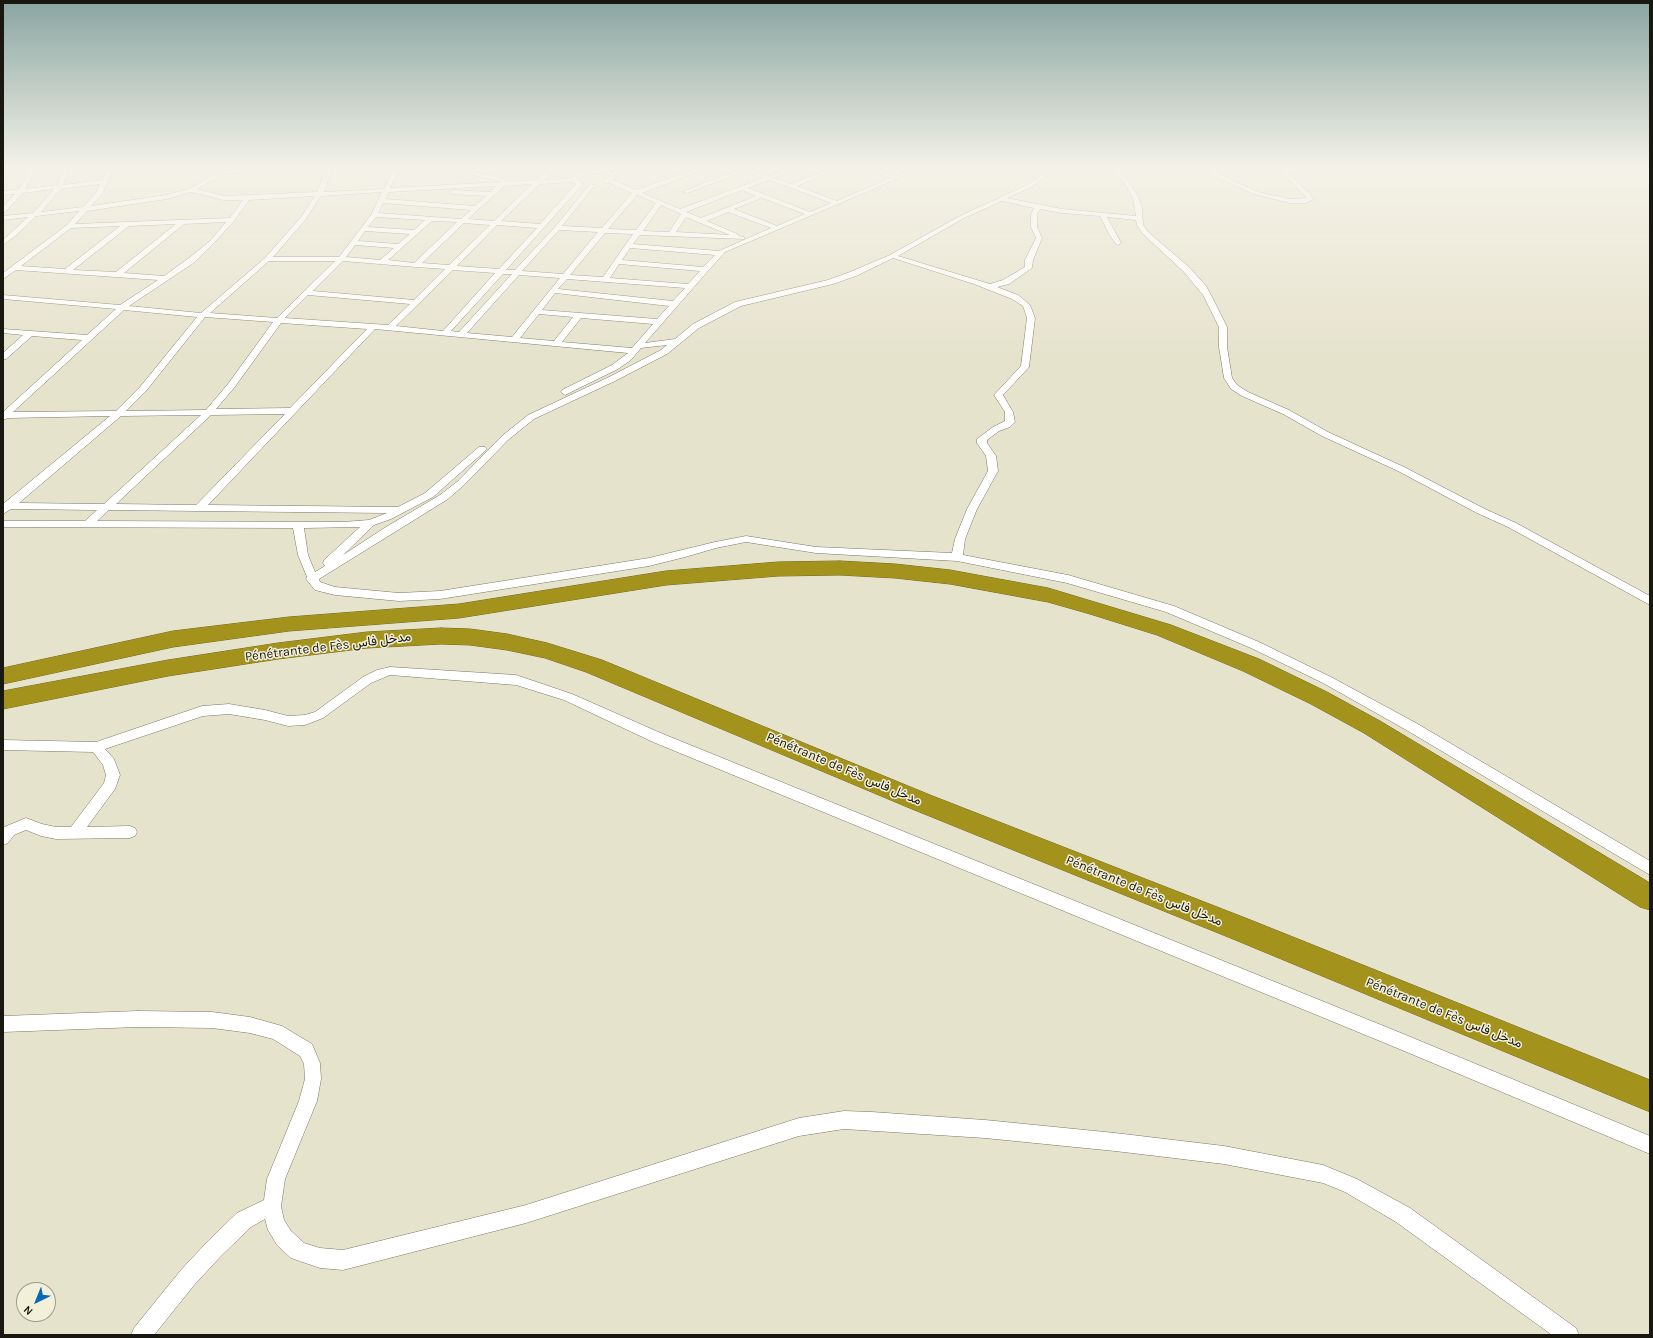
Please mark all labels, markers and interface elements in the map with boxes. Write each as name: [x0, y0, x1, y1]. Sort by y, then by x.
street label: Pénétrante de Fès مدخل فاس: [244, 629, 412, 665]
street label: Pénétrante de Fès مدخل فاس: [764, 729, 924, 809]
street label: Pénétrante de Fès مدخل فاس: [1064, 852, 1224, 930]
street label: Pénétrante de Fès مدخل فاس: [1364, 974, 1524, 1052]
north arrow: [16, 1282, 56, 1322]
text: N: [21, 1303, 35, 1318]

